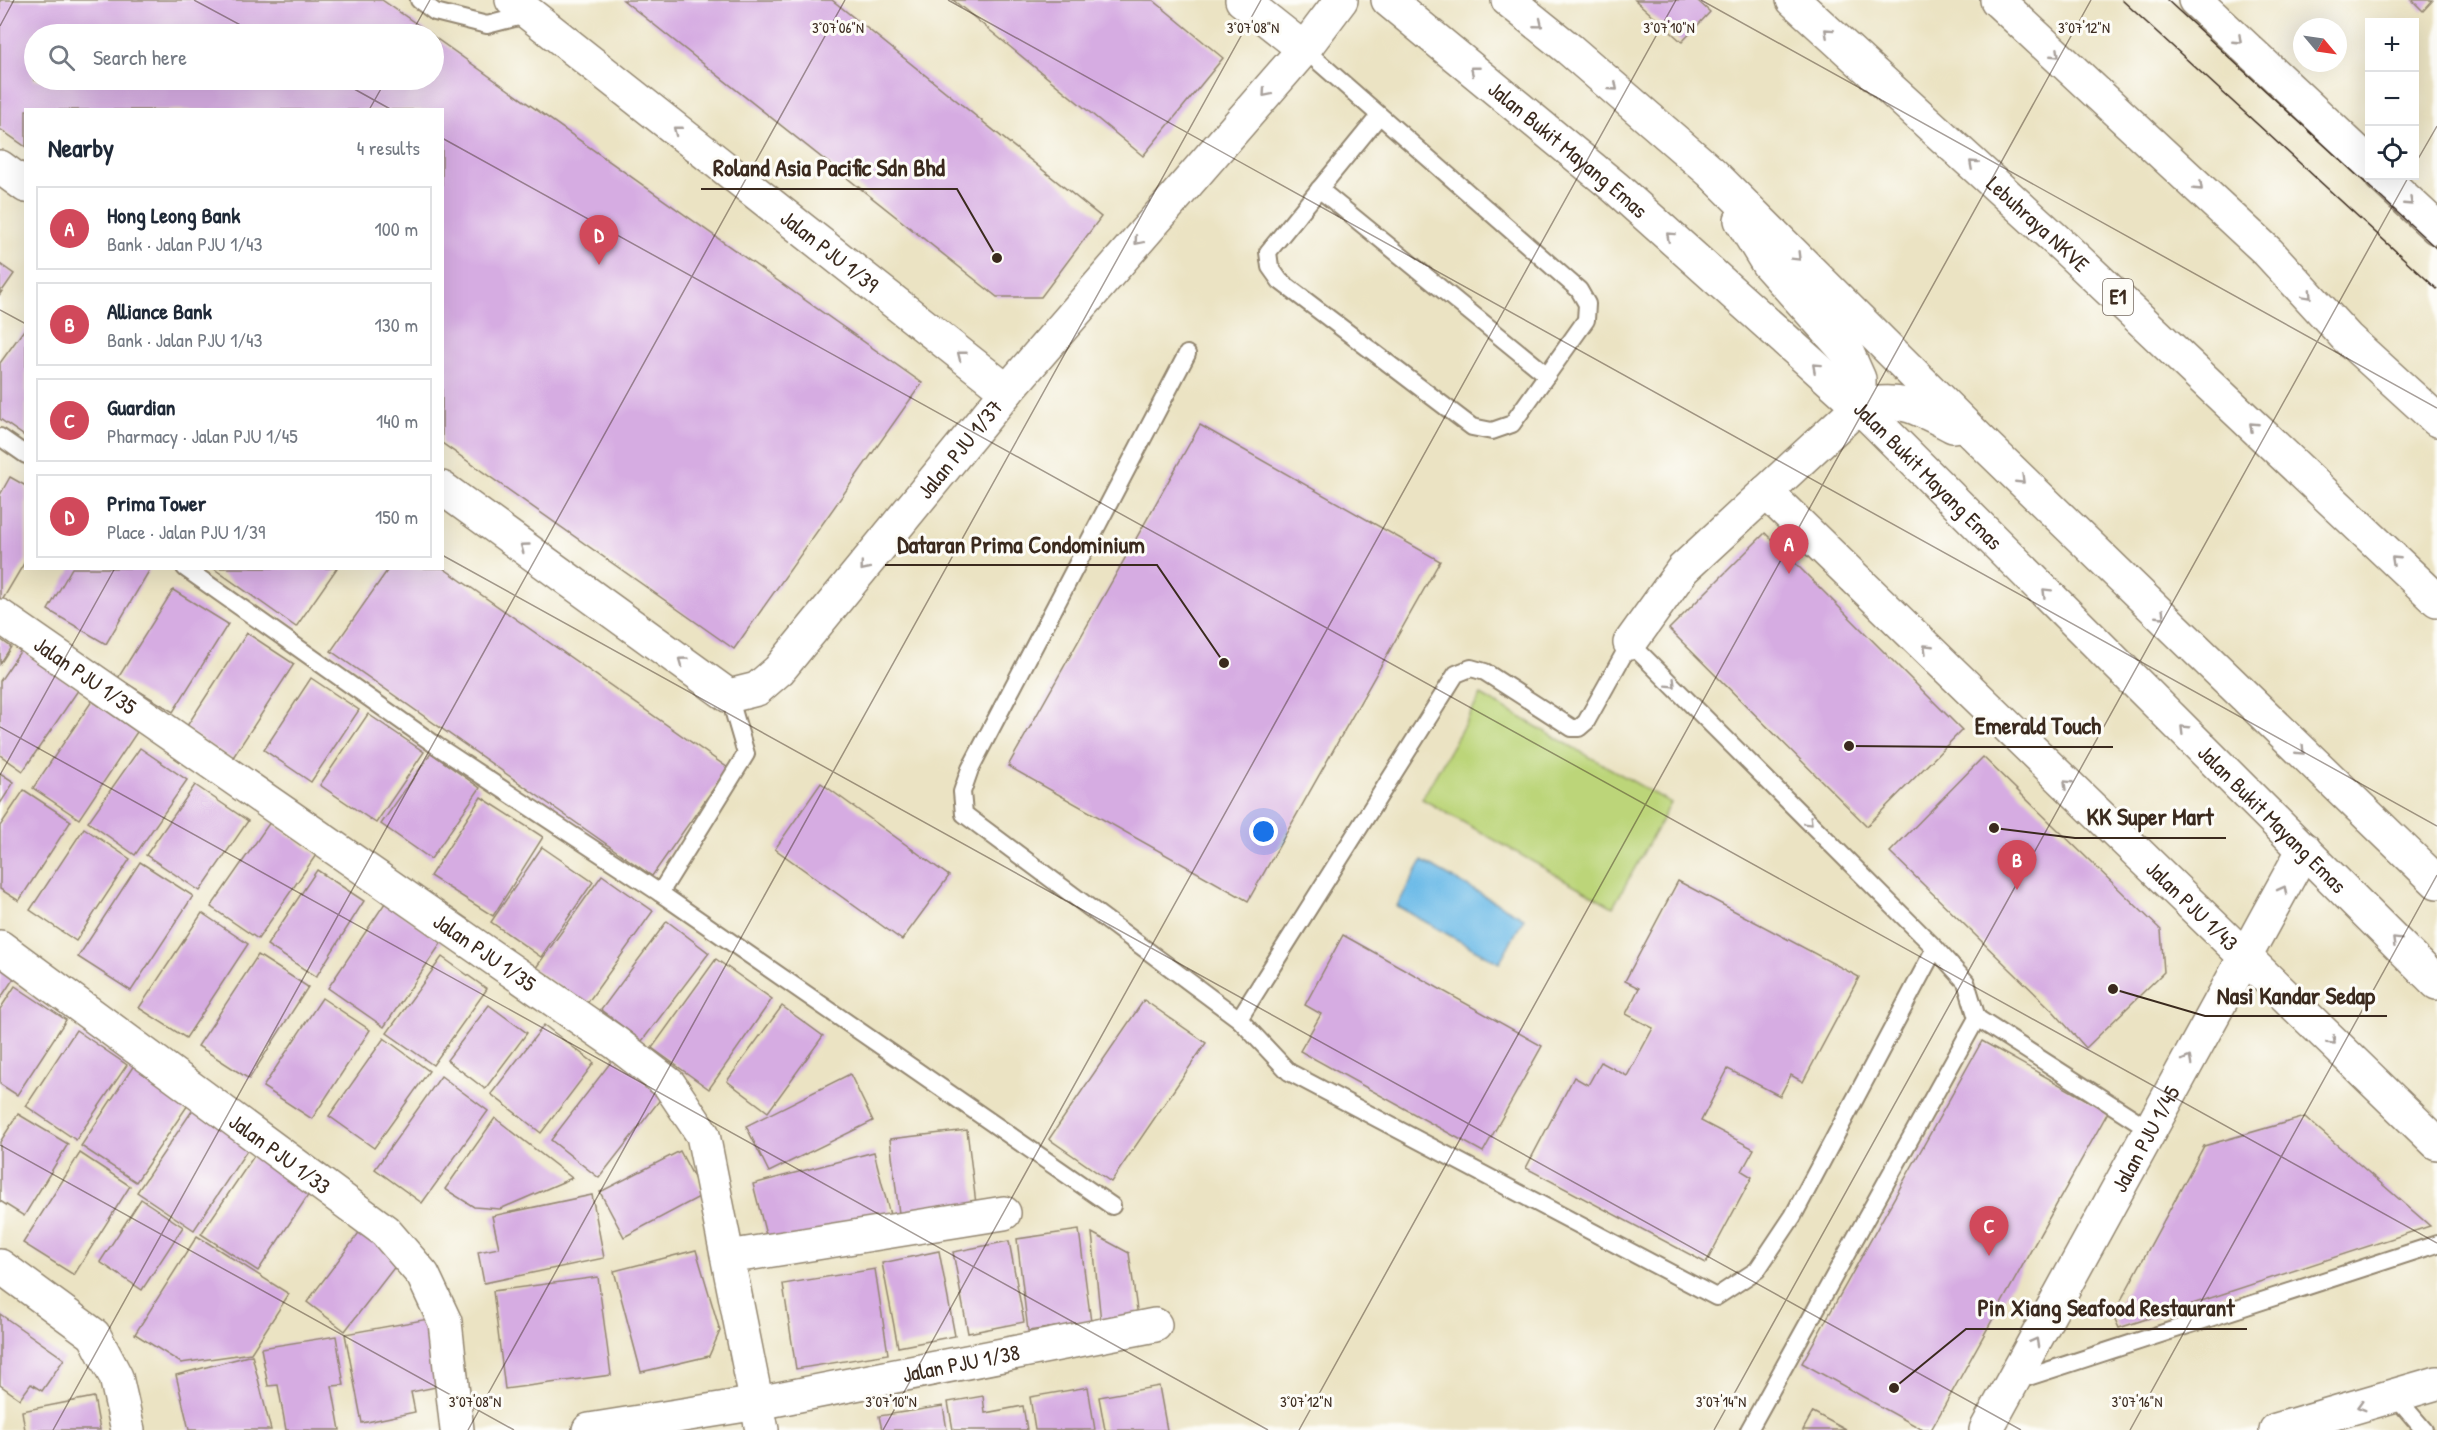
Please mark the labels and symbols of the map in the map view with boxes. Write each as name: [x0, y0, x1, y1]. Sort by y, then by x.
text: 3°07'06"N: [812, 17, 864, 38]
text: 3°07'08"N: [1227, 17, 1279, 38]
one-way arrow: [1532, 17, 1543, 28]
text: 3°07'10"N: [1643, 17, 1695, 38]
text: 3°07'12"N: [2058, 17, 2110, 38]
north arrow: [2293, 18, 2347, 72]
one-way arrow: [1825, 28, 1835, 39]
one-way arrow: [2231, 33, 2242, 44]
one-way arrow: [2049, 47, 2060, 58]
one-way arrow: [1470, 67, 1481, 78]
street label: Jalan Bukit Mayang Emas: [1482, 74, 1654, 225]
one-way arrow: [1607, 80, 1617, 91]
one-way arrow: [1262, 86, 1273, 97]
one-way arrow: [672, 126, 683, 137]
callout: Roland Asia Pacific Sdn Bhd: [701, 147, 957, 189]
text: Roland Asia Pacific Sdn Bhd: [713, 151, 946, 183]
one-way arrow: [1969, 160, 1980, 171]
street label: Lebuhraya NKVE: [1980, 169, 2096, 279]
one-way arrow: [2191, 179, 2202, 190]
one-way arrow: [2402, 195, 2413, 206]
street label: Jalan PJU 1/39: [774, 203, 885, 299]
pin: D: [580, 216, 618, 265]
one-way arrow: [1667, 232, 1677, 243]
one-way arrow: [1134, 234, 1145, 245]
one-way arrow: [1789, 250, 1800, 261]
road number: E1: [2103, 279, 2133, 315]
one-way arrow: [2301, 288, 2312, 299]
one-way arrow: [957, 351, 968, 362]
one-way arrow: [1812, 363, 1822, 374]
street label: Jalan PJU 1/37: [910, 393, 1009, 505]
street label: Jalan Bukit Mayang Emas: [1847, 394, 2009, 556]
one-way arrow: [2249, 422, 2260, 433]
one-way arrow: [2013, 472, 2024, 483]
callout: Dataran Prima Condominium: [885, 523, 1157, 565]
pin: A: [1770, 524, 1808, 574]
text: Dataran Prima Condominium: [897, 528, 1145, 560]
one-way arrow: [519, 543, 530, 554]
one-way arrow: [2391, 556, 2401, 567]
one-way arrow: [860, 560, 871, 571]
one-way arrow: [2042, 588, 2053, 599]
one-way arrow: [2154, 608, 2165, 619]
street label: Jalan PJU 1/35: [28, 629, 143, 721]
one-way arrow: [1923, 645, 1934, 656]
one-way arrow: [677, 657, 688, 668]
one-way arrow: [1664, 677, 1675, 688]
callout: Emerald Touch: [1962, 705, 2113, 747]
text: Emerald Touch: [1975, 709, 2101, 741]
one-way arrow: [2180, 726, 2191, 737]
street label: Jalan Bukit Mayang Emas: [2191, 738, 2353, 900]
one-way arrow: [2295, 744, 2305, 755]
one-way arrow: [2063, 780, 2074, 791]
callout: KK Super Mart: [2075, 796, 2226, 838]
text: KK Super Mart: [2086, 800, 2214, 833]
one-way arrow: [1802, 815, 1813, 826]
your location: [1249, 817, 1278, 846]
pin: B: [1998, 840, 2036, 890]
street label: Jalan PJU 1/43: [2140, 854, 2245, 957]
one-way arrow: [2276, 885, 2287, 896]
street label: Jalan PJU 1/35: [428, 906, 542, 998]
one-way arrow: [2392, 938, 2403, 949]
callout: Nasi Kandar Sedap: [2205, 974, 2387, 1016]
text: Nasi Kandar Sedap: [2217, 979, 2376, 1012]
one-way arrow: [2324, 1033, 2335, 1044]
one-way arrow: [2181, 1056, 2192, 1066]
street label: Jalan PJU 1/45: [2104, 1080, 2187, 1197]
street label: Jalan PJU 1/33: [223, 1106, 337, 1201]
pin: C: [1970, 1206, 2008, 1256]
callout: Pin Xiang Seafood Restaurant: [1966, 1287, 2247, 1329]
text: Pin Xiang Seafood Restaurant: [1977, 1291, 2235, 1324]
street label: Jalan PJU 1/38: [900, 1337, 1022, 1389]
one-way arrow: [2027, 1338, 2039, 1348]
text: 3°07'08"N: [449, 1391, 501, 1412]
text: 3°07'10"N: [865, 1391, 917, 1412]
text: 3°07'12"N: [1280, 1391, 1332, 1412]
text: 3°07'14"N: [1696, 1391, 1746, 1412]
text: 3°07'16"N: [2112, 1391, 2162, 1412]
one-way arrow: [2356, 1399, 2367, 1411]

